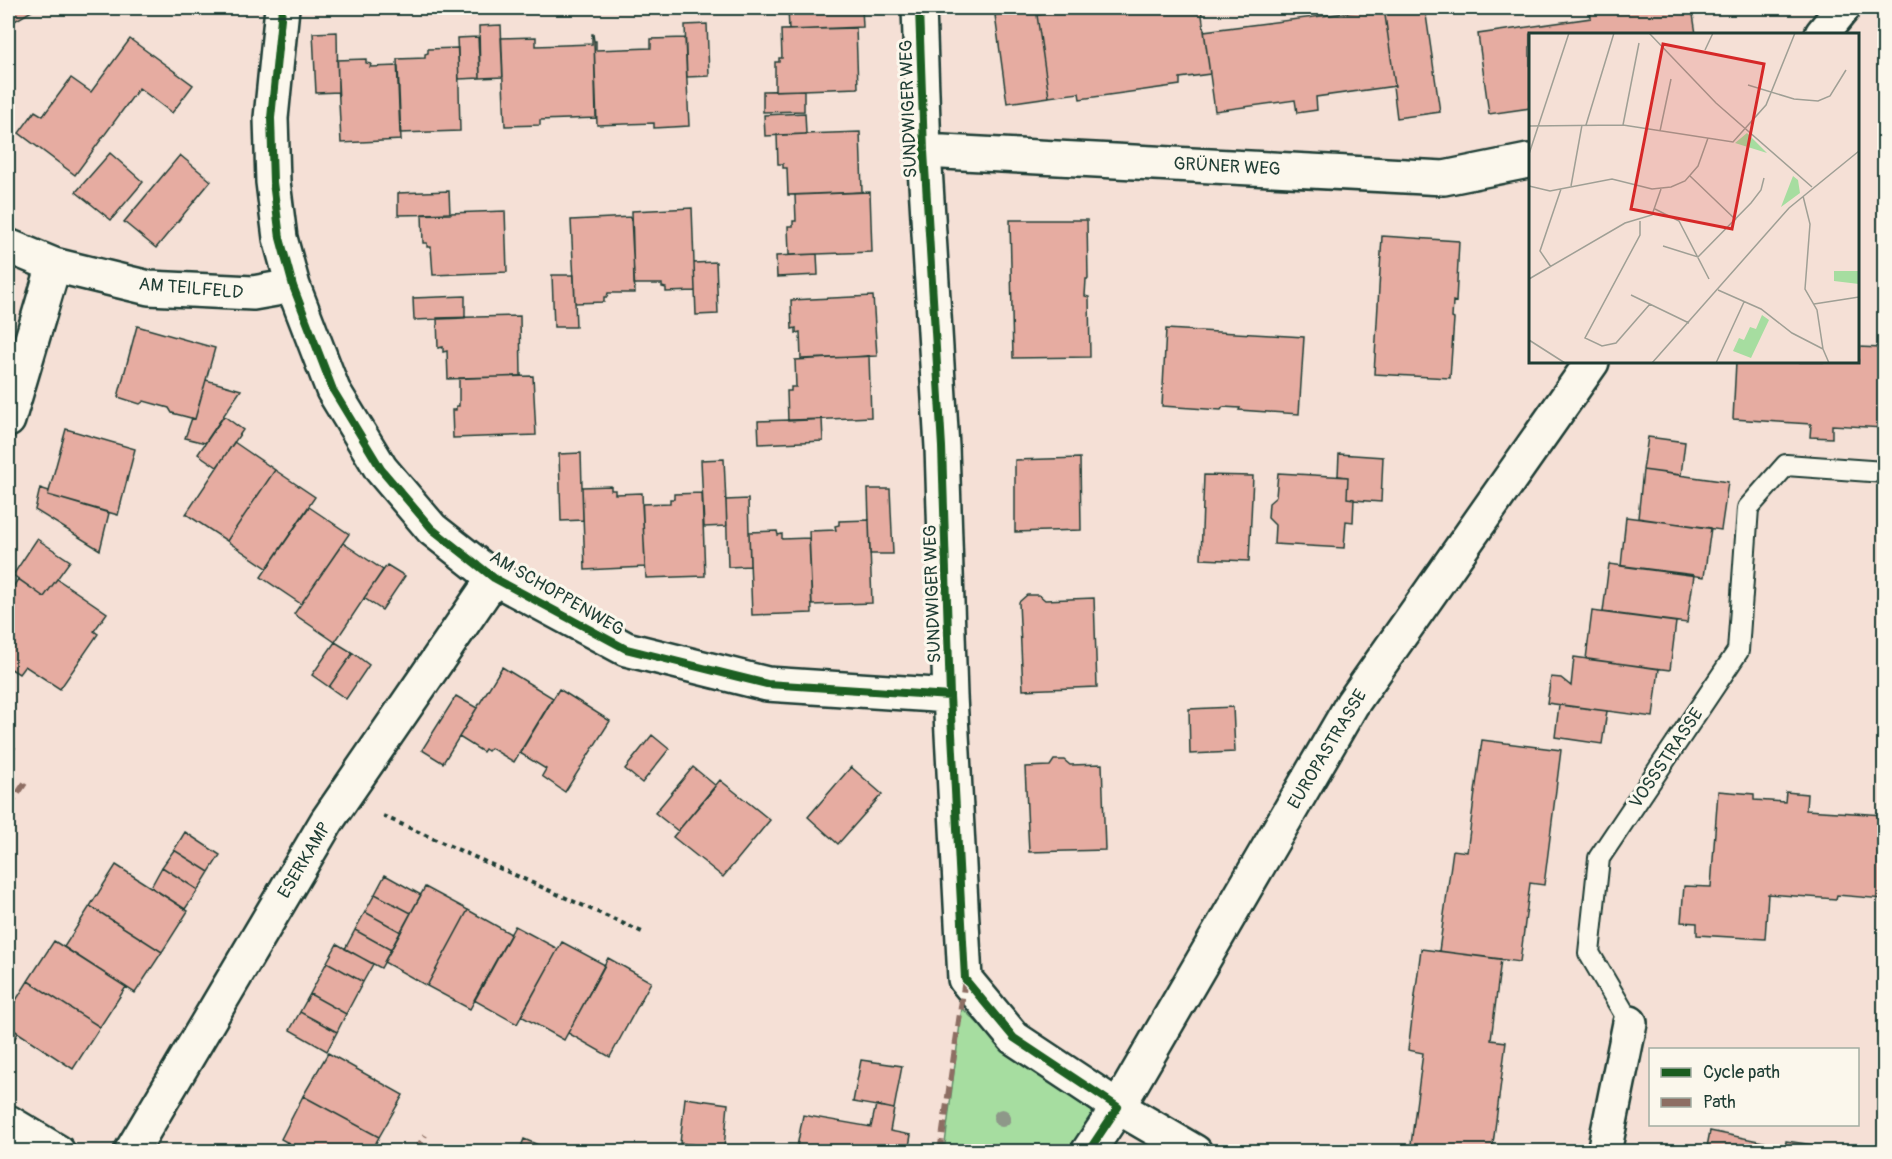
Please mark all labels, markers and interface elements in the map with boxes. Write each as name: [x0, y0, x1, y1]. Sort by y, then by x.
inset map: [1529, 33, 1859, 363]
street label: SUNDWIGER WEG: [895, 39, 922, 179]
street label: GRÜNER WEG: [1173, 152, 1281, 181]
street label: AM TEILFELD: [138, 272, 244, 305]
street label: SUNDWIGER WEG: [919, 524, 946, 664]
street label: AM SCHOPPENWEG: [485, 546, 628, 641]
street label: EUROPASTRASSE: [1283, 685, 1372, 813]
street label: VOSSSTRASSE: [1624, 704, 1708, 813]
street label: ESERKAMP: [273, 818, 336, 903]
legend: [1649, 1048, 1859, 1126]
text: Cycle path: [1703, 1061, 1780, 1084]
text: Path: [1703, 1091, 1736, 1114]

